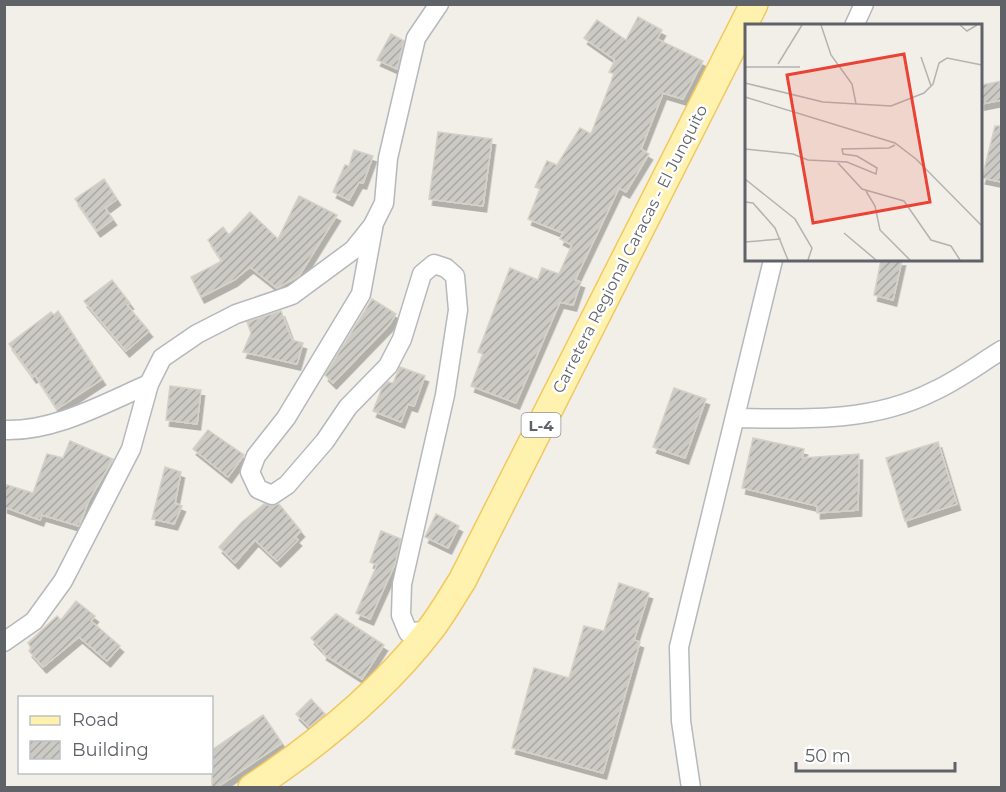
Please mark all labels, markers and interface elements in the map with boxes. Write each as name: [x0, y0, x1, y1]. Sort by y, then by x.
inset map: [745, 24, 982, 261]
street label: Carretera Regional Caracas - El Junquito: [549, 102, 711, 396]
road number: L-4: [522, 413, 560, 437]
legend: [18, 696, 213, 774]
text: Road: [72, 709, 119, 731]
scale bar: [796, 735, 955, 773]
text: Building: [72, 739, 149, 761]
text: 50 m: [805, 745, 851, 767]

